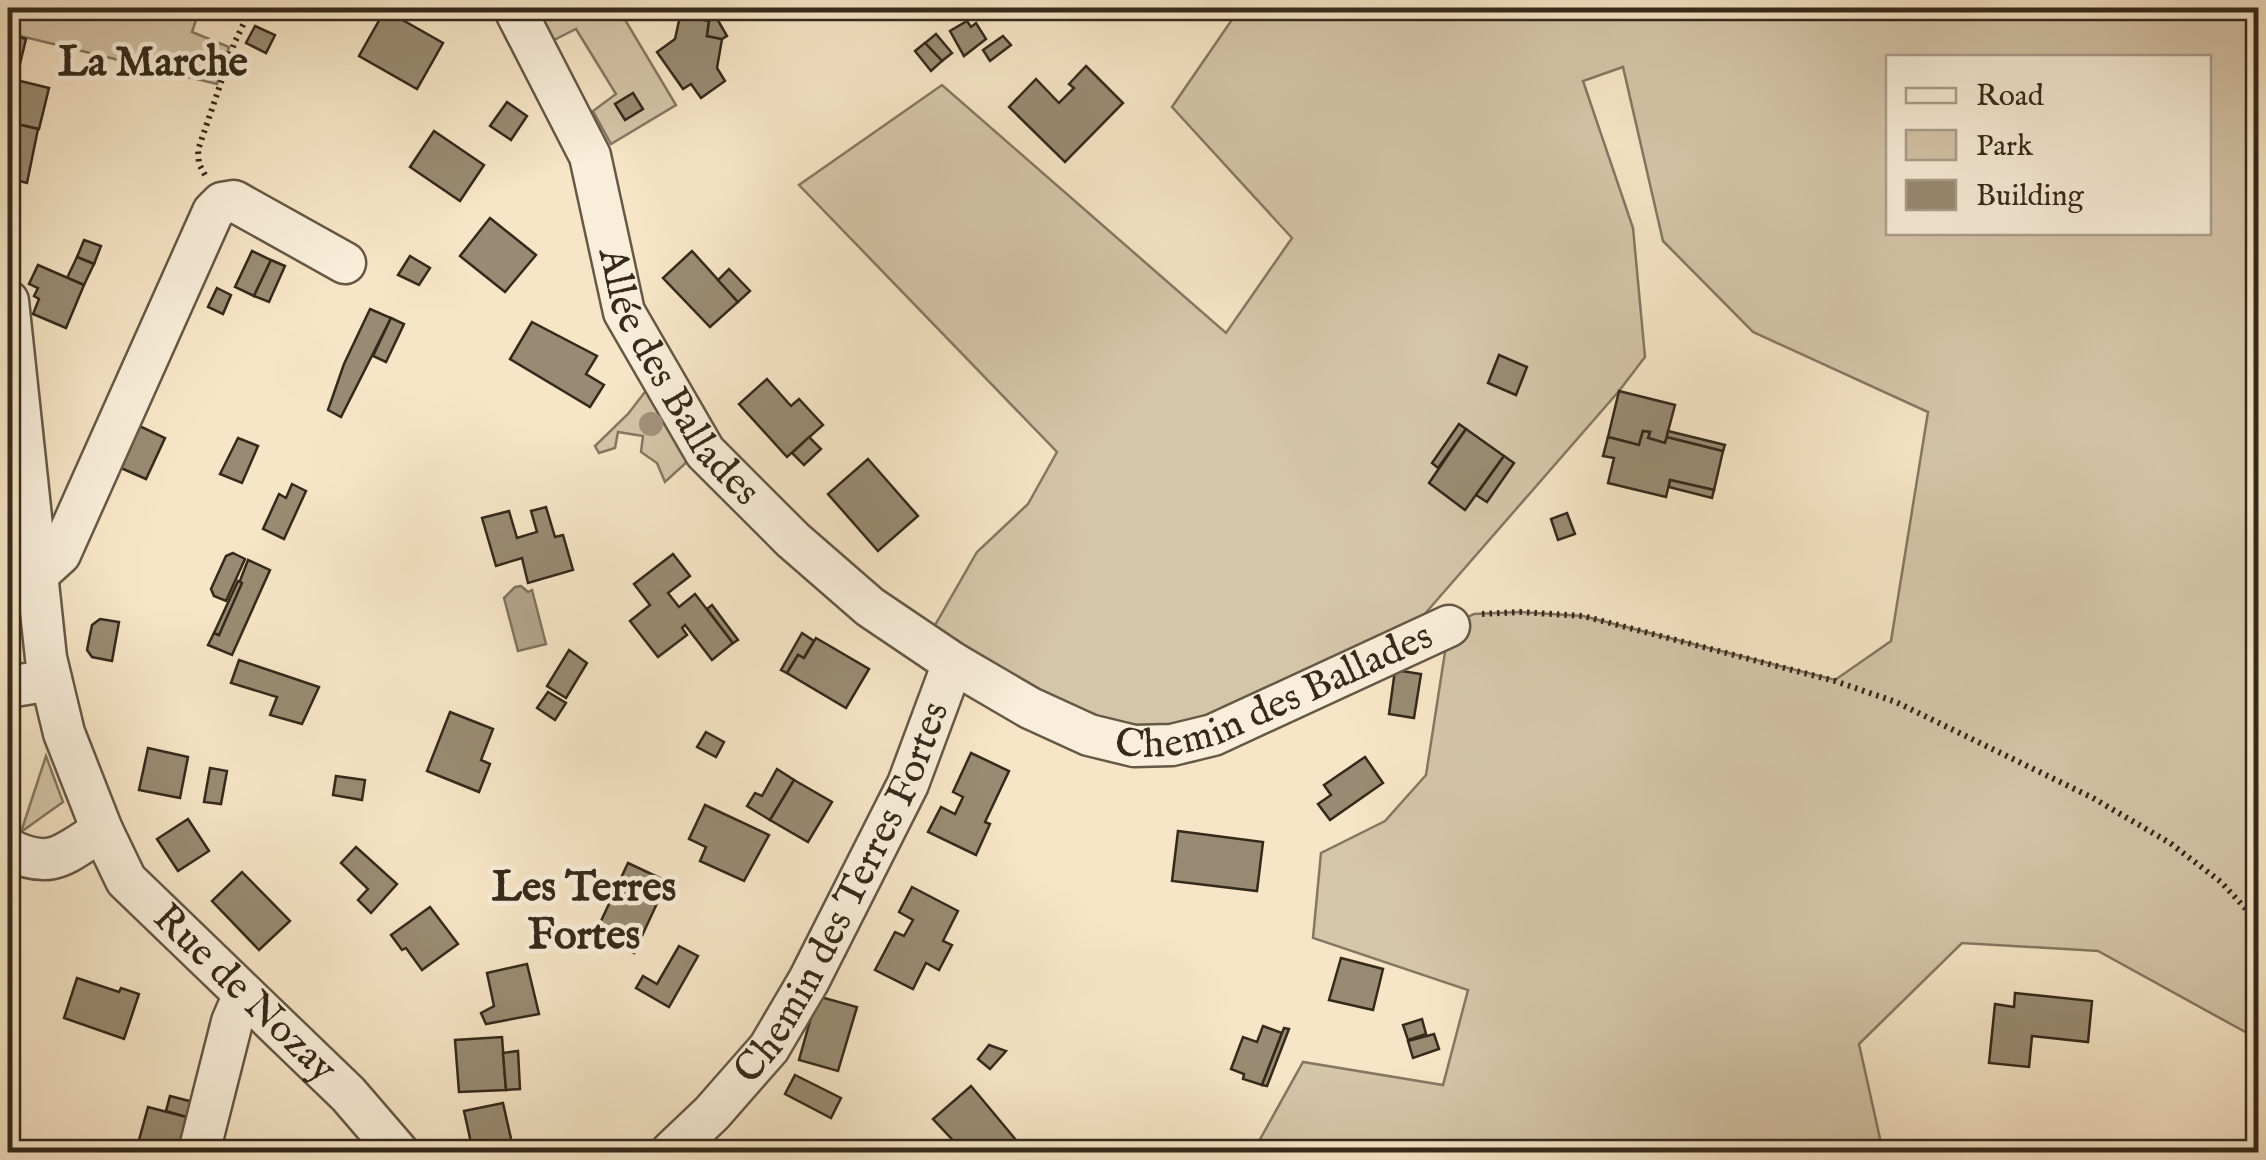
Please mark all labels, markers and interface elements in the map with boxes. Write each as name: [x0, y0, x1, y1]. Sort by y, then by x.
district label: La Marche: [58, 37, 248, 90]
legend: [1886, 55, 2211, 235]
text: Road: [1976, 78, 2045, 116]
text: Park: [1976, 128, 2034, 166]
text: Building: [1976, 178, 2085, 216]
street label: Allée des Ballades: [585, 242, 770, 517]
street label: Chemin des Ballades: [1109, 611, 1441, 773]
street label: Chemin des Terres Fortes: [723, 695, 962, 1095]
district label: Les Terres Fortes: [492, 862, 676, 963]
street label: Rue de Nozay: [141, 893, 347, 1095]

